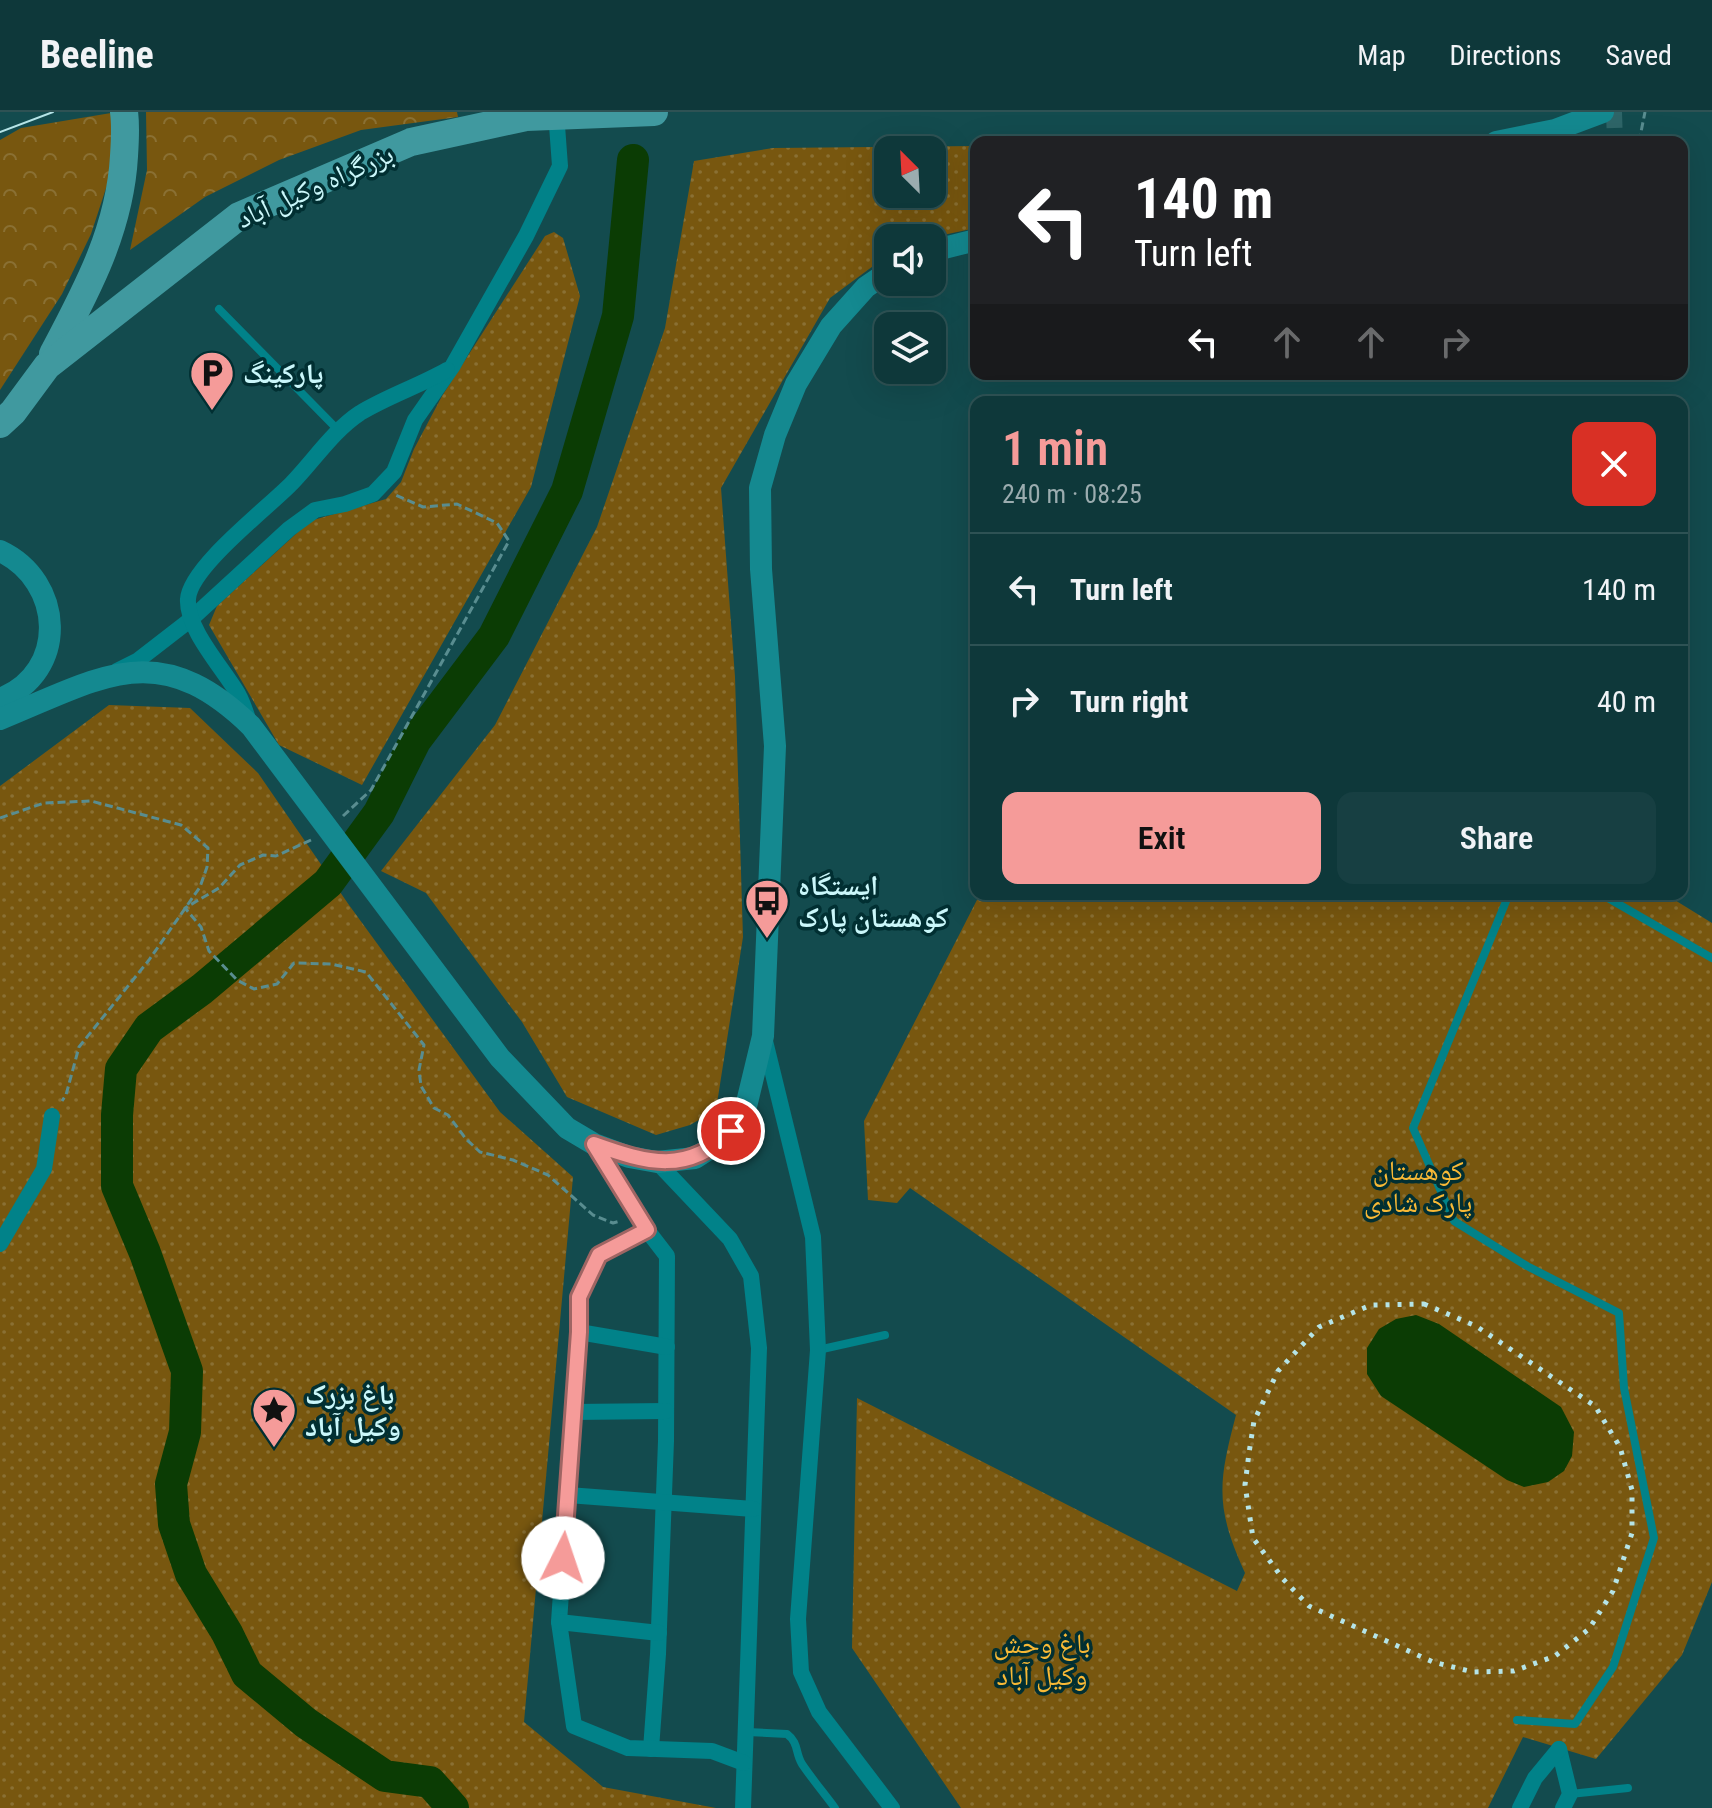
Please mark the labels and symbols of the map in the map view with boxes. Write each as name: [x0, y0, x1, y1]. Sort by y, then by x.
north arrow: [874, 136, 946, 208]
street label: بزرگراه وکیل آباد: [232, 137, 399, 236]
parking icon: پارکینگ: [188, 349, 236, 412]
place label: پارکینگ: [243, 357, 323, 390]
place label: ایستگاه کوهستان پارک: [798, 869, 949, 934]
bus stop icon: ایستگاه کوهستان پارک: [743, 877, 791, 940]
pin: [697, 1097, 765, 1165]
park label: کوهستان پارک شادی: [1364, 1154, 1472, 1219]
place label: باغ بزرک وکیل آباد: [305, 1378, 401, 1444]
place icon: باغ بزرک وکیل آباد: [250, 1386, 298, 1449]
position arrow: [521, 1516, 605, 1600]
park label: باغ وحش وکیل آباد: [993, 1627, 1091, 1693]

